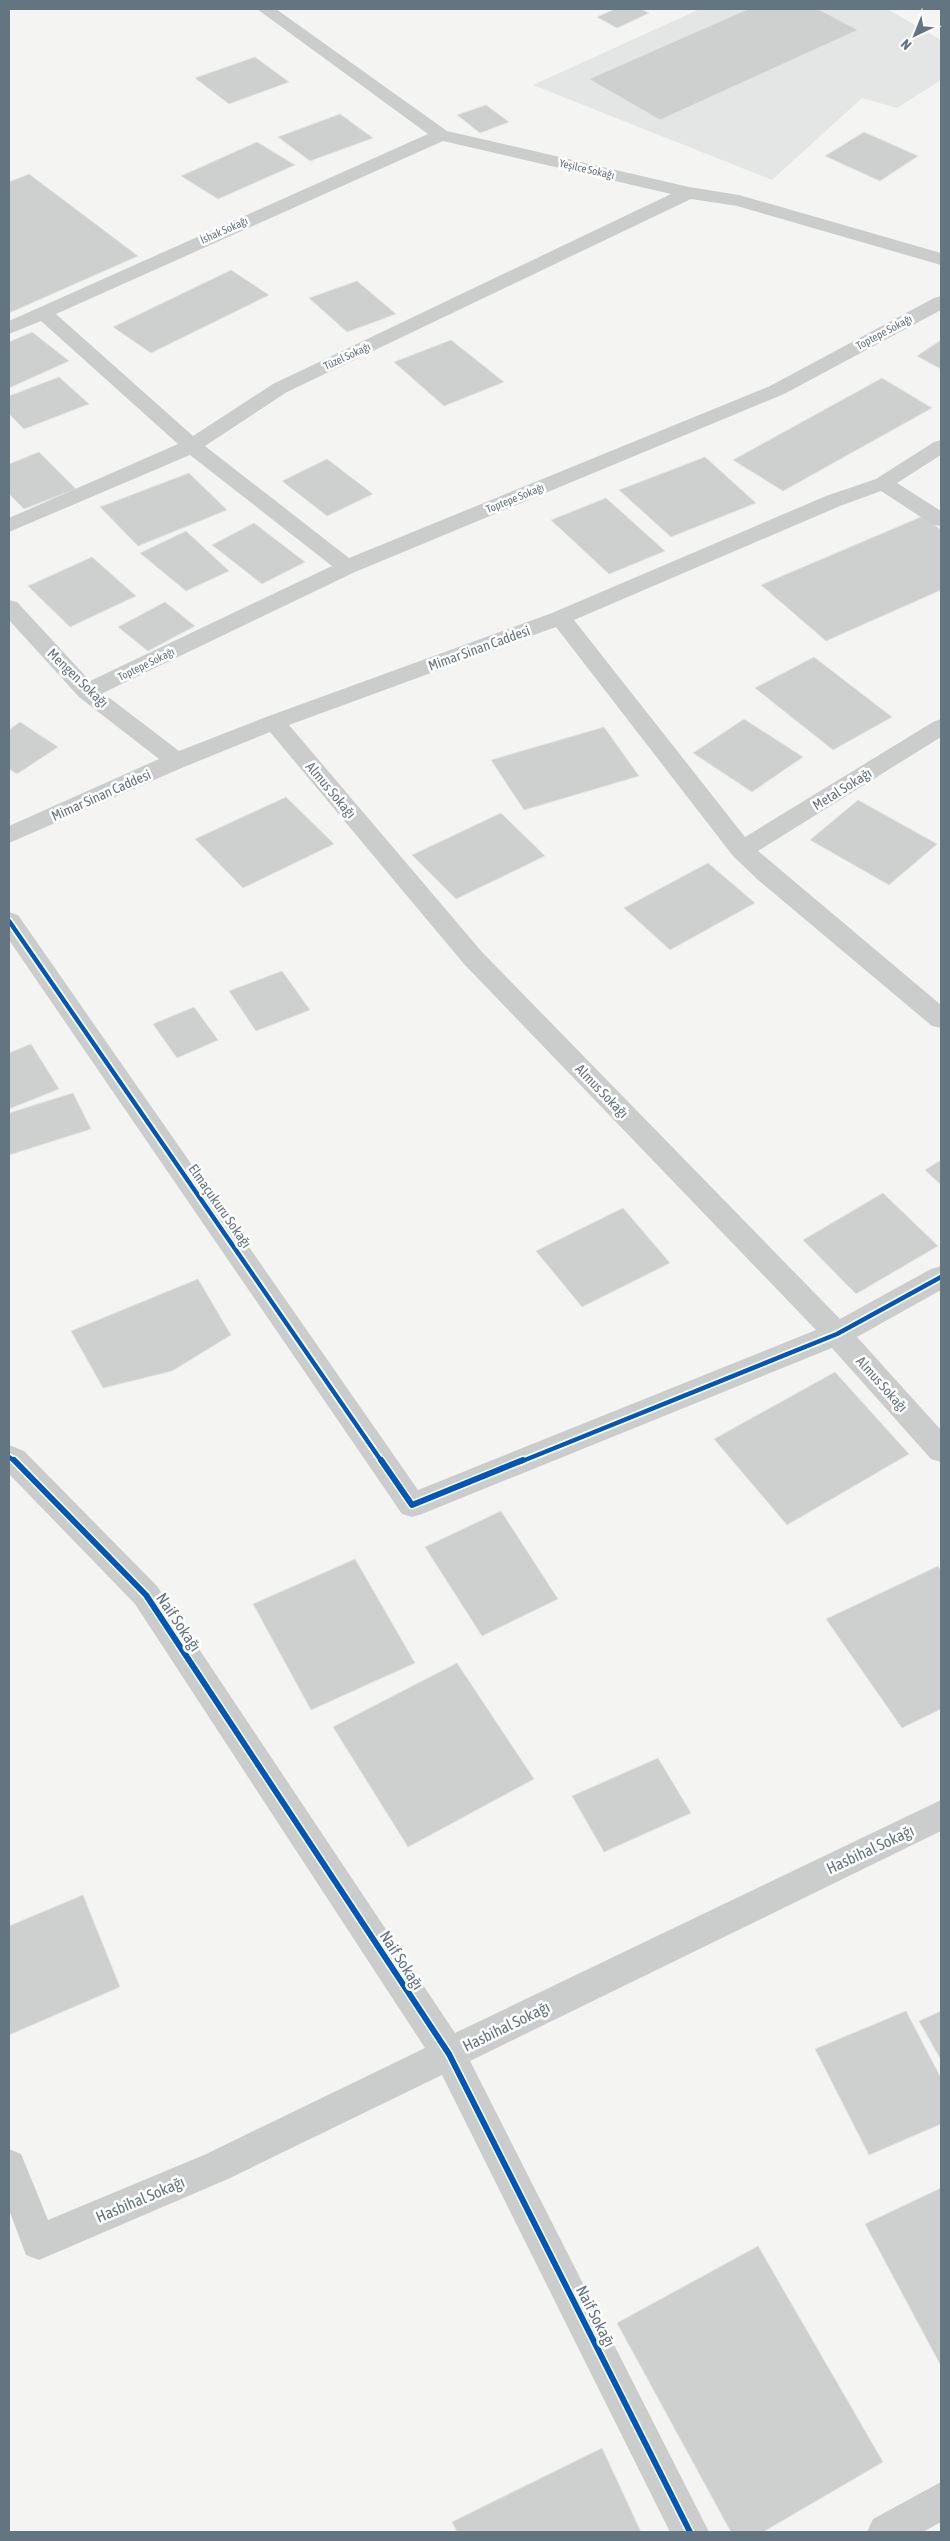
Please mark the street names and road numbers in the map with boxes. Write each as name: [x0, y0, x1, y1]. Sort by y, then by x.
street label: Yeşilce Sokağı: [558, 157, 616, 181]
street label: İshak Sokağı: [198, 214, 250, 246]
street label: Toptepe Sokağı: [854, 312, 914, 352]
street label: Tüzel Sokağı: [322, 340, 372, 372]
street label: Toptepe Sokağı: [484, 481, 546, 515]
street label: Mimar Sinan Caddesi: [426, 622, 532, 674]
street label: Mengen Sokağı: [44, 645, 112, 711]
street label: Toptepe Sokağı: [116, 645, 176, 683]
street label: Almus Sokağı: [303, 759, 359, 821]
street label: Metal Sokağı: [810, 765, 874, 813]
street label: Mimar Sinan Caddesi: [49, 766, 153, 824]
street label: Almus Sokağı: [572, 1061, 632, 1121]
street label: Elmaçukuru Sokağı: [185, 1161, 255, 1251]
street label: Almus Sokağı: [853, 1353, 911, 1415]
street label: Naif Sokağı: [152, 1589, 205, 1655]
street label: Hasbihal Sokağı: [823, 1821, 917, 1878]
street label: Naif Sokağı: [376, 1927, 428, 1993]
street label: Hasbihal Sokağı: [460, 1997, 553, 2056]
street label: Hasbihal Sokağı: [93, 2172, 187, 2227]
street label: Naif Sokağı: [572, 2282, 619, 2350]

